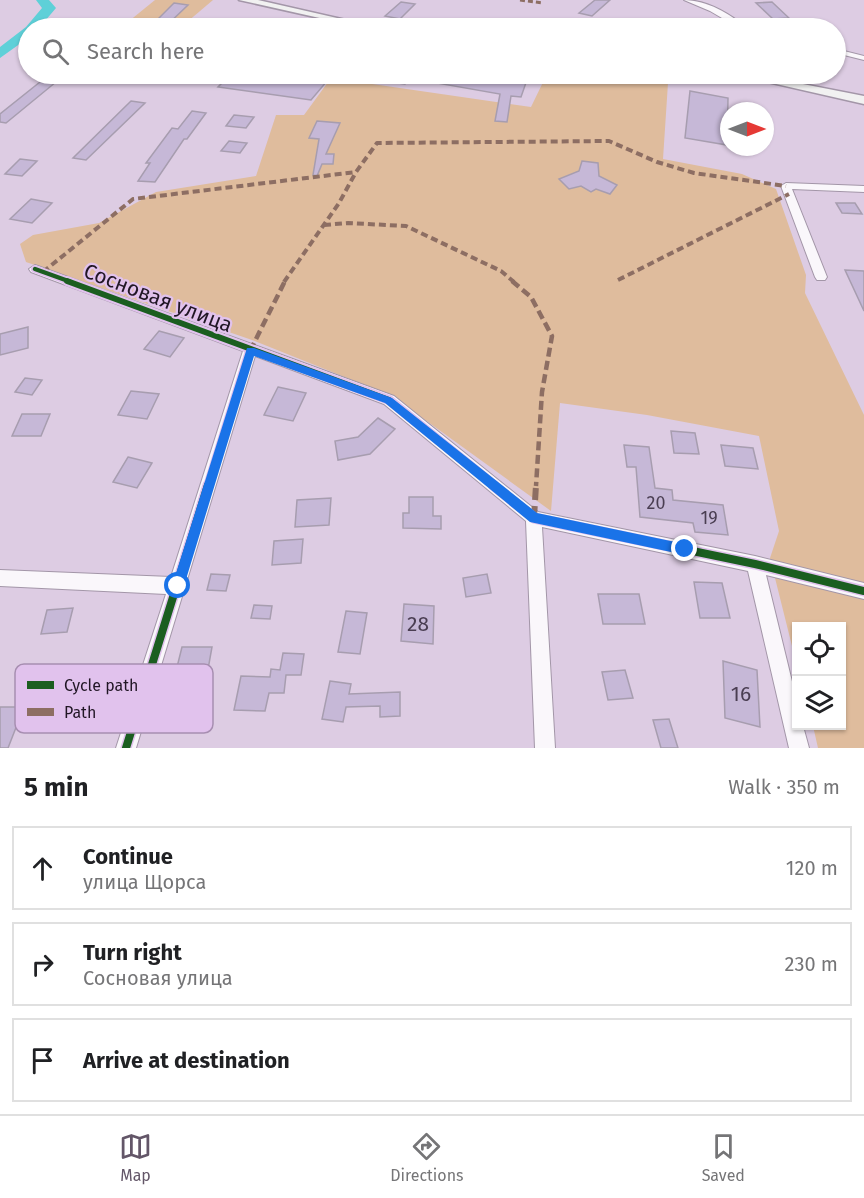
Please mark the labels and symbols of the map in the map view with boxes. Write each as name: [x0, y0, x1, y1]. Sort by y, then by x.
north arrow: [720, 102, 774, 156]
street label: Сосновая улица: [80, 258, 236, 338]
house number: 20: [647, 492, 665, 514]
house number: 19: [700, 507, 718, 529]
route end: [671, 535, 697, 561]
route start: [164, 572, 190, 598]
house number: 28: [407, 611, 429, 637]
legend: [15, 664, 213, 733]
text: Cycle path: [64, 676, 138, 695]
house number: 16: [731, 681, 751, 707]
text: Path: [64, 703, 96, 722]

